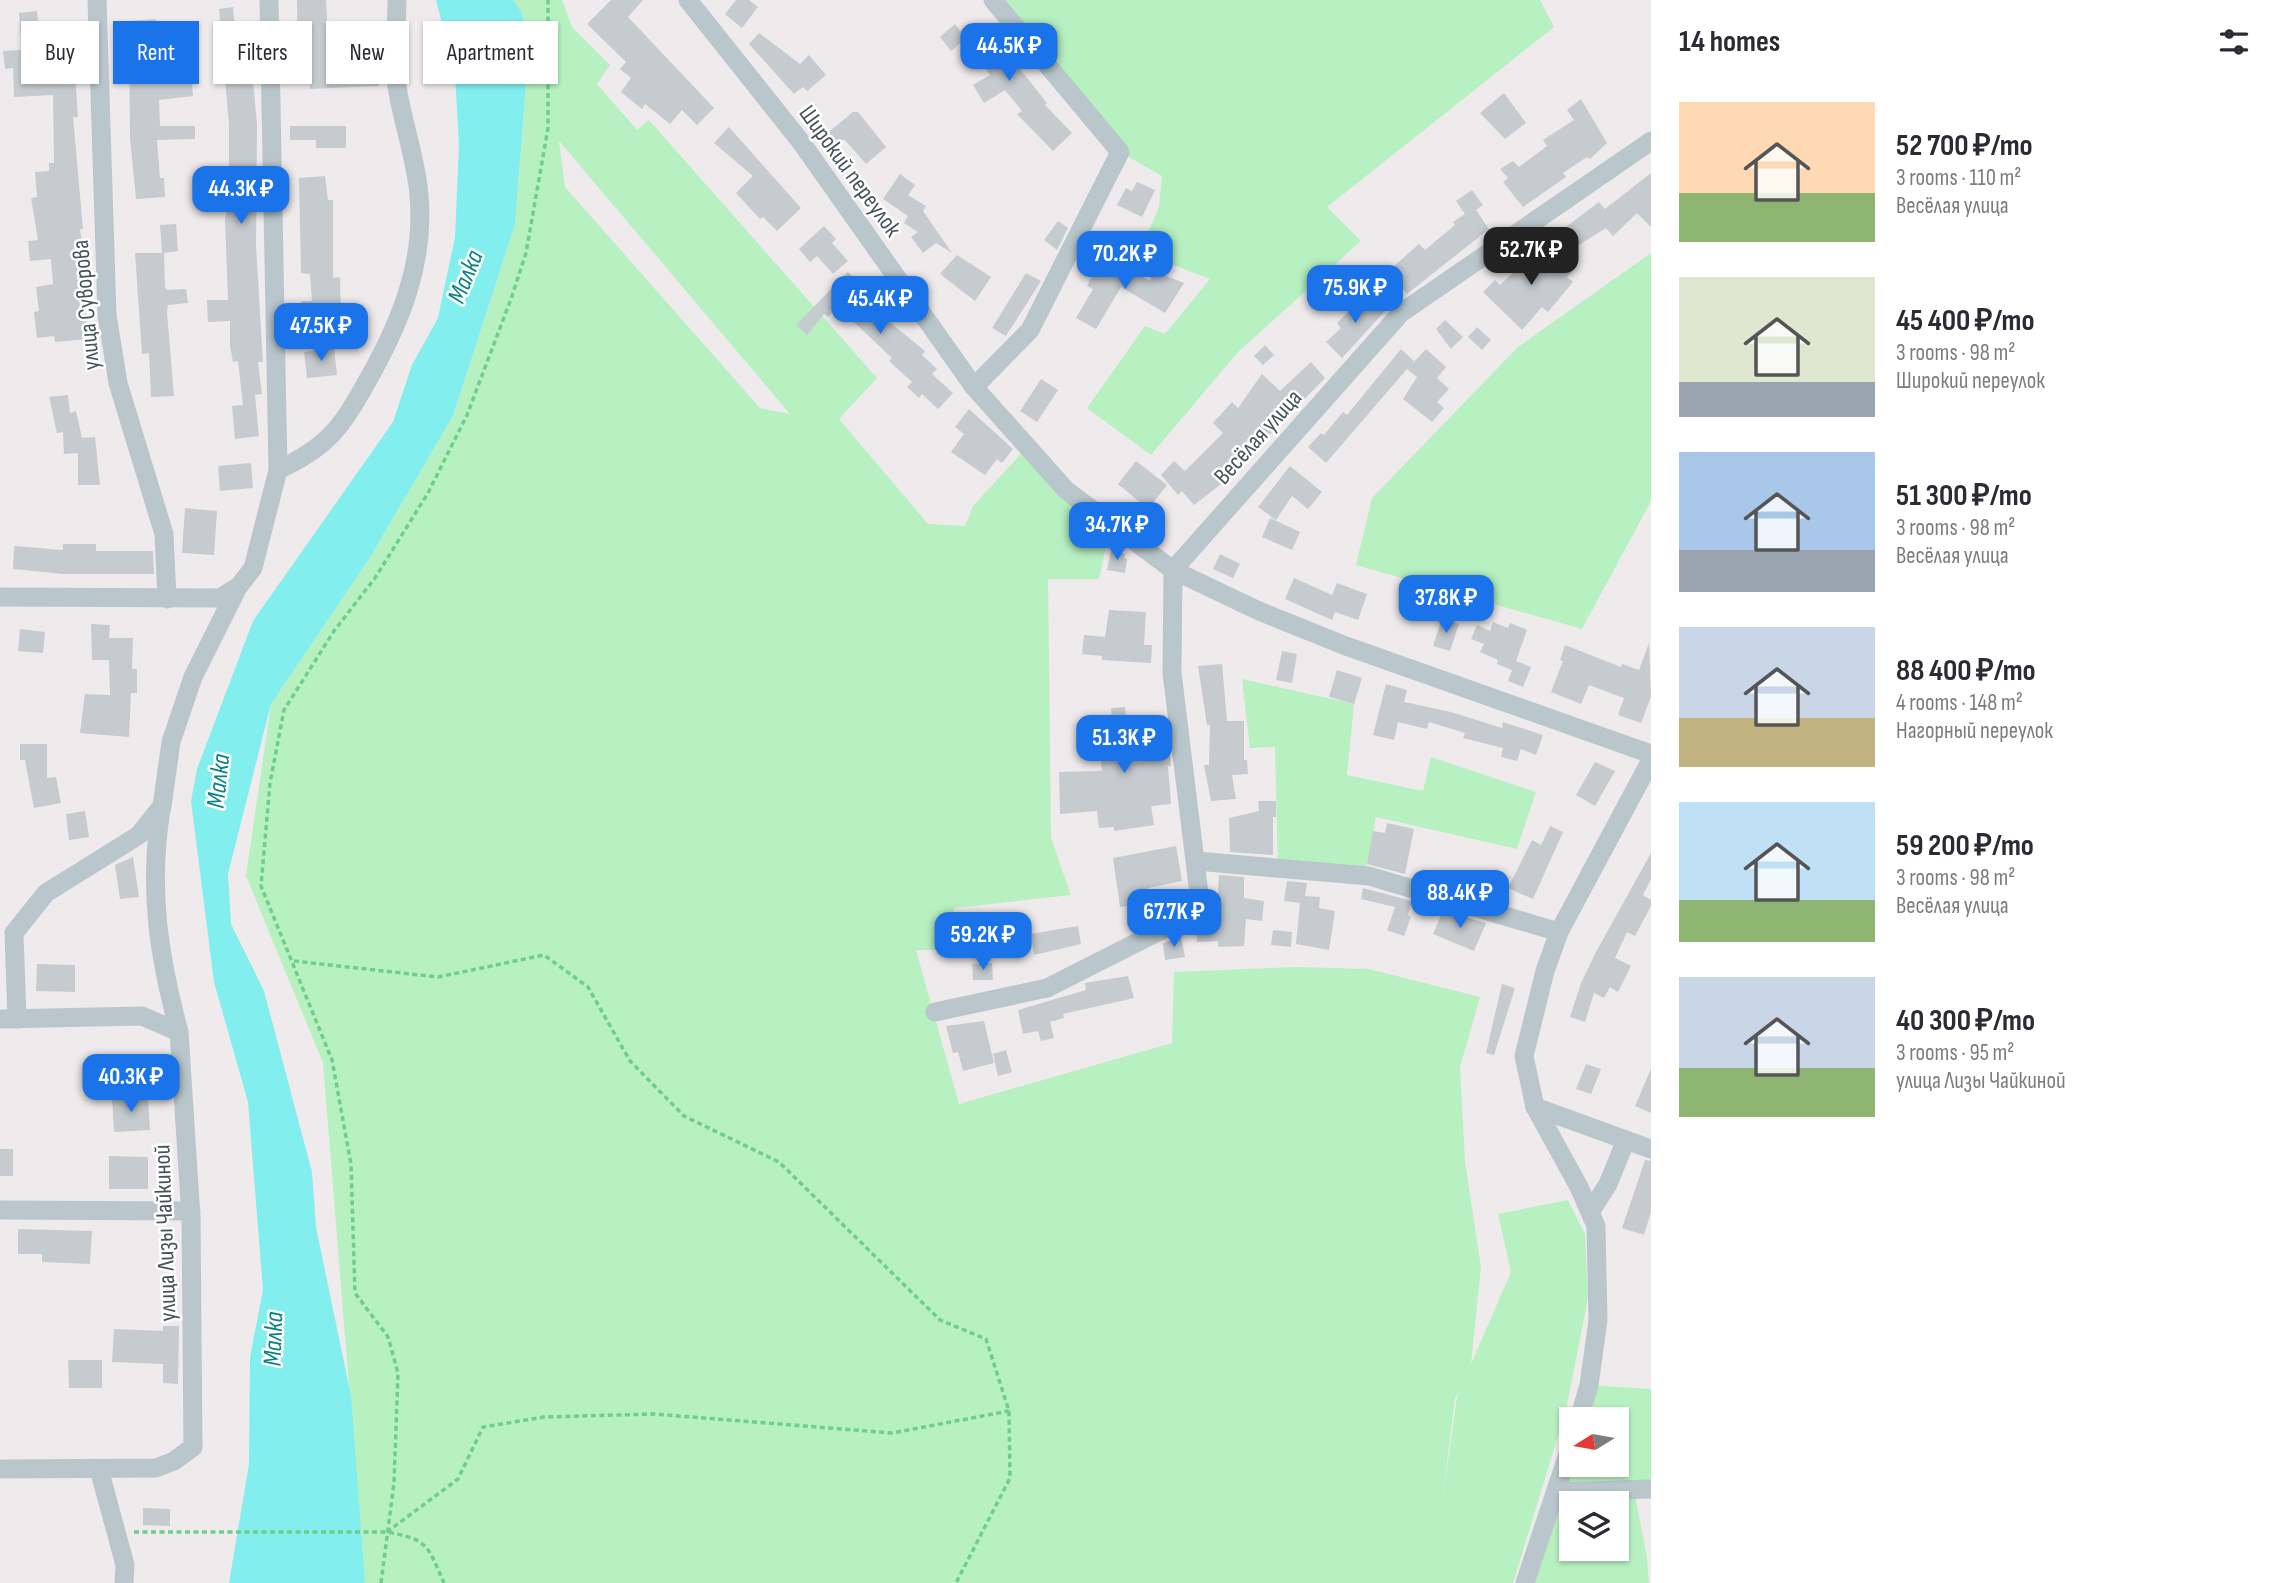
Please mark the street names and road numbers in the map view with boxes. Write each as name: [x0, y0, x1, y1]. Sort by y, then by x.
street label: Широкий переулок: [793, 100, 908, 243]
street label: улица Суворова: [66, 239, 106, 371]
street label: Весёлая улица: [1208, 384, 1308, 490]
street label: улица Лизы Чайкиной: [147, 1144, 183, 1322]

